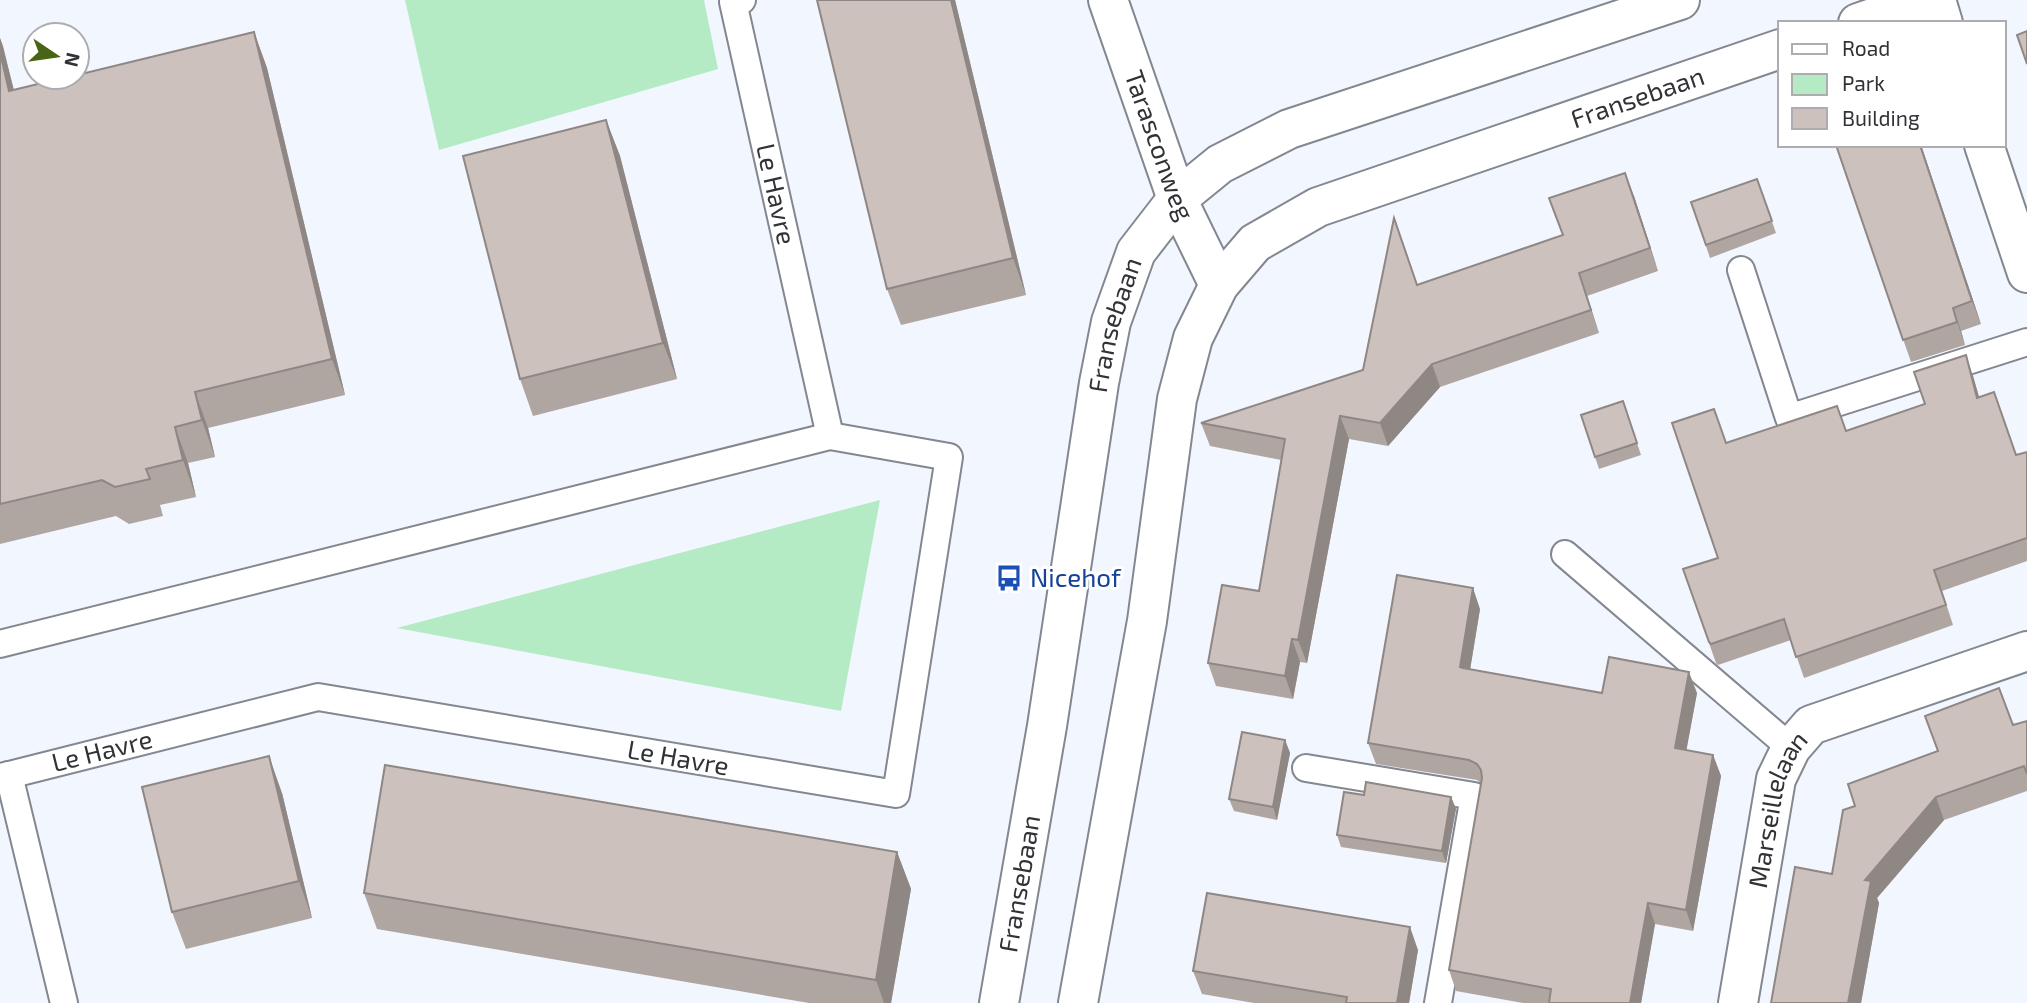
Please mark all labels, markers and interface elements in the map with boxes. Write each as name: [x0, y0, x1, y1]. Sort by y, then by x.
north arrow: [21, 21, 91, 91]
legend: [1778, 21, 2006, 147]
text: Road: [1842, 35, 1890, 60]
text: N: [60, 51, 86, 69]
street label: Fransebaan: [1566, 59, 1708, 133]
street label: Tarasconweg: [1119, 66, 1202, 225]
text: Park: [1842, 70, 1885, 95]
text: Building: [1842, 105, 1920, 130]
street label: Le Havre: [751, 140, 804, 247]
street label: Fransebaan: [1081, 253, 1147, 395]
place label: Nicehof: [1030, 561, 1122, 592]
bus stop icon: Nicehof: [994, 563, 1024, 593]
street label: Le Havre: [48, 722, 155, 777]
street label: Marseillelaan: [1741, 724, 1813, 890]
street label: Le Havre: [625, 732, 731, 781]
street label: Fransebaan: [991, 812, 1045, 955]

